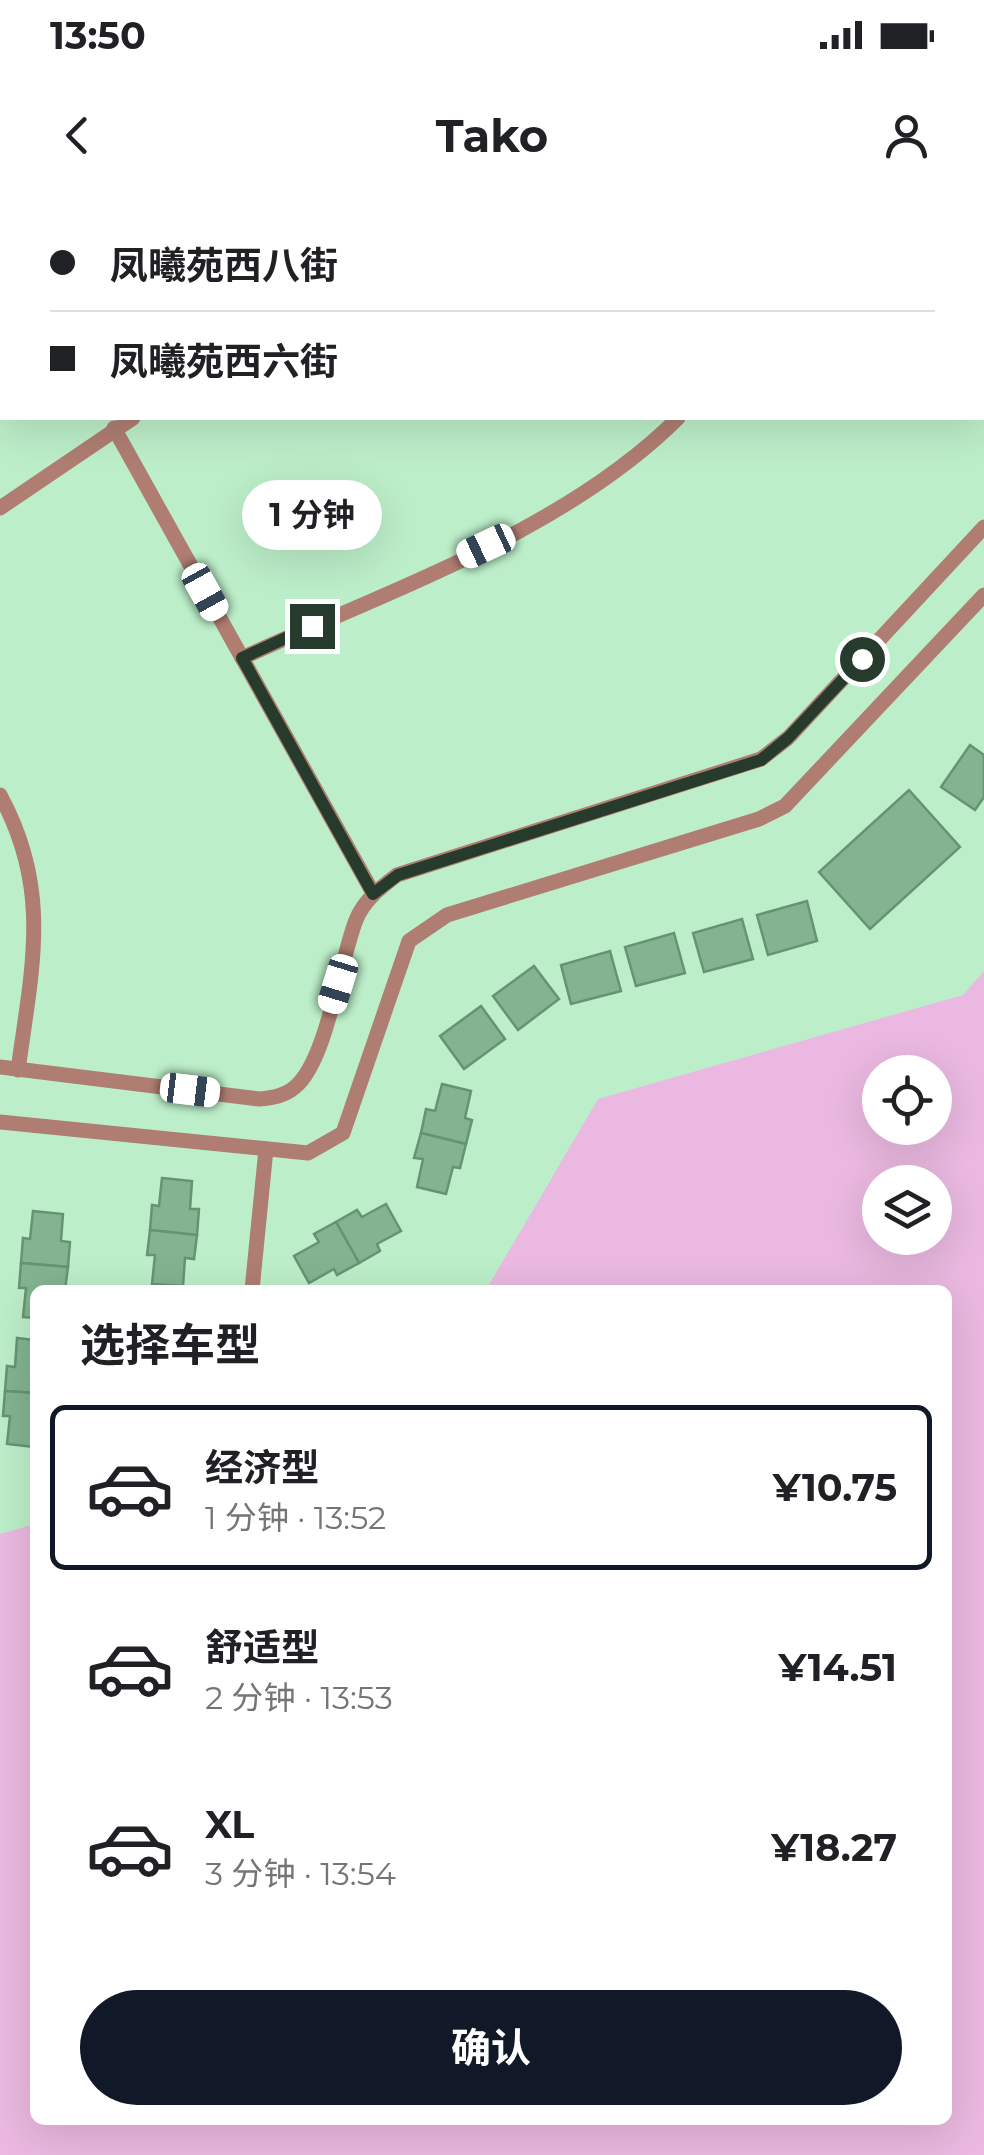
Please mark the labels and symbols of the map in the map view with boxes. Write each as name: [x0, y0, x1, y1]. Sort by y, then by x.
callout: 1 分钟: [242, 481, 382, 551]
car: [452, 520, 520, 572]
car: [177, 558, 233, 626]
route end: [290, 604, 335, 649]
route start: [840, 637, 885, 682]
car: [315, 951, 361, 1017]
car: [158, 1071, 222, 1109]

